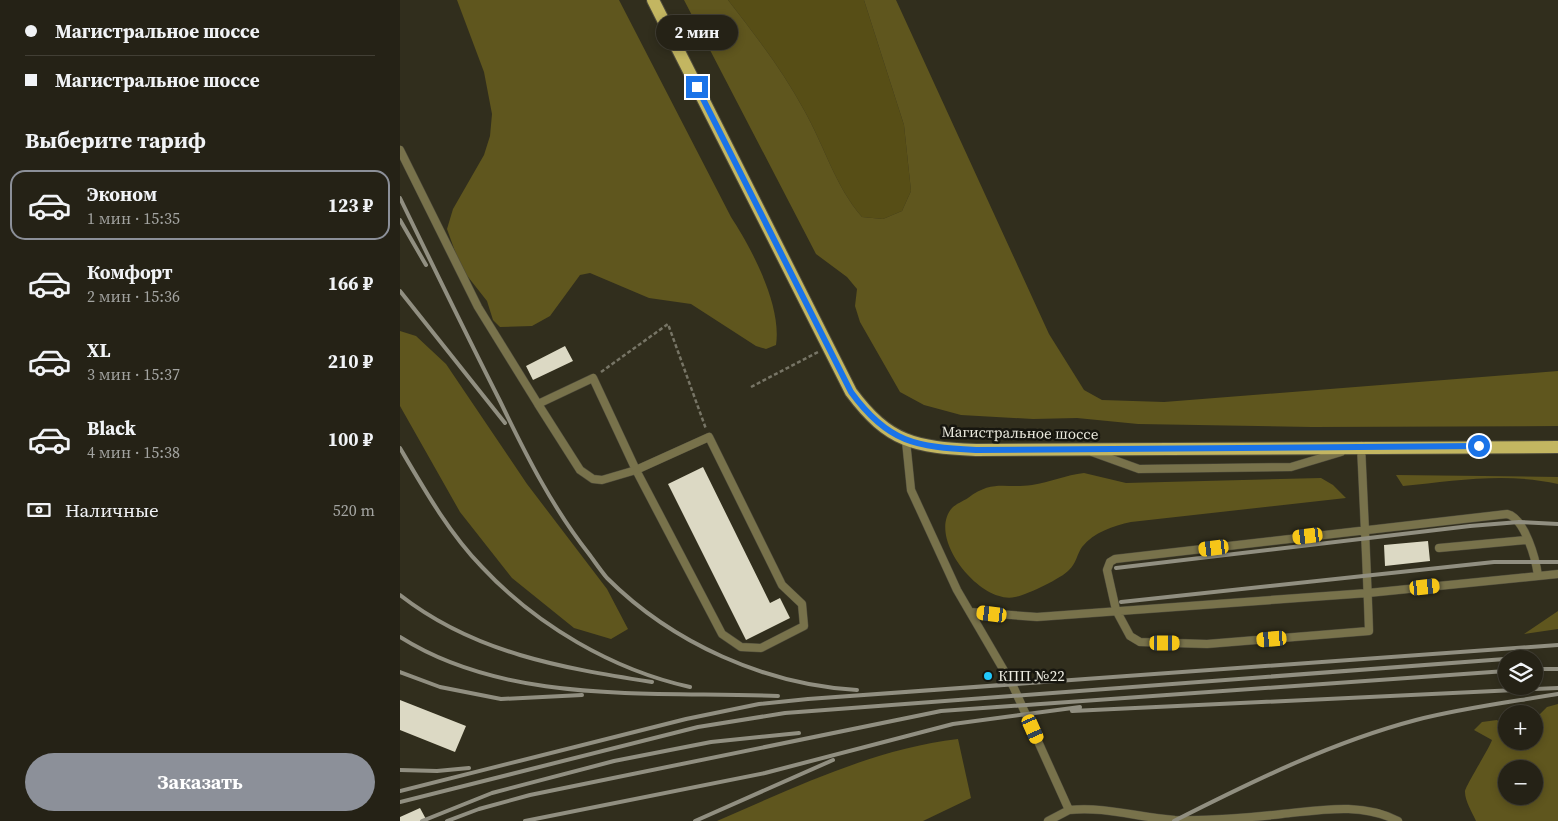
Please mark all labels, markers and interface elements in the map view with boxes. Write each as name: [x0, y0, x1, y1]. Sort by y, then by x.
callout: 2 мин: [656, 14, 738, 49]
text: Магистральное шоссе: [55, 18, 260, 44]
text: 2 мин: [675, 21, 719, 43]
text: Магистральное шоссе: [55, 67, 260, 93]
route end: [686, 76, 708, 98]
text: Выберите тариф: [25, 125, 206, 155]
text: Эконом: [87, 181, 157, 207]
icon: car: [27, 183, 72, 228]
text: 123 ₽: [328, 192, 373, 218]
text: 1 мин · 15:35: [87, 207, 180, 229]
text: Комфорт: [87, 259, 173, 285]
icon: car: [27, 261, 72, 306]
text: 166 ₽: [328, 270, 373, 296]
text: 2 мин · 15:36: [87, 285, 180, 307]
text: XL: [87, 337, 110, 363]
icon: car: [27, 339, 72, 384]
text: 210 ₽: [328, 348, 373, 374]
text: 3 мин · 15:37: [87, 363, 180, 385]
text: Black: [87, 415, 136, 441]
icon: car: [27, 417, 72, 462]
street label: Магистральное шоссе: [941, 421, 1099, 444]
text: 100 ₽: [328, 426, 373, 452]
route start: [1468, 435, 1490, 457]
text: 4 мин · 15:38: [87, 441, 180, 463]
icon: cash: [25, 496, 53, 524]
text: Наличные: [65, 497, 159, 523]
text: 520 m: [333, 499, 375, 521]
car: [1292, 527, 1323, 545]
car: [1198, 539, 1229, 557]
car: [1409, 578, 1440, 596]
car: [976, 605, 1007, 623]
car: [1256, 630, 1287, 648]
car: [1150, 636, 1180, 651]
map controls: [1498, 650, 1543, 805]
button: layers: [1498, 650, 1543, 695]
place label: КПП №22: [998, 665, 1065, 686]
marker: КПП №22: [982, 670, 994, 682]
button: +: [1498, 705, 1543, 750]
car: [1020, 712, 1045, 746]
button: Заказать: [25, 753, 375, 811]
button: −: [1498, 760, 1543, 805]

